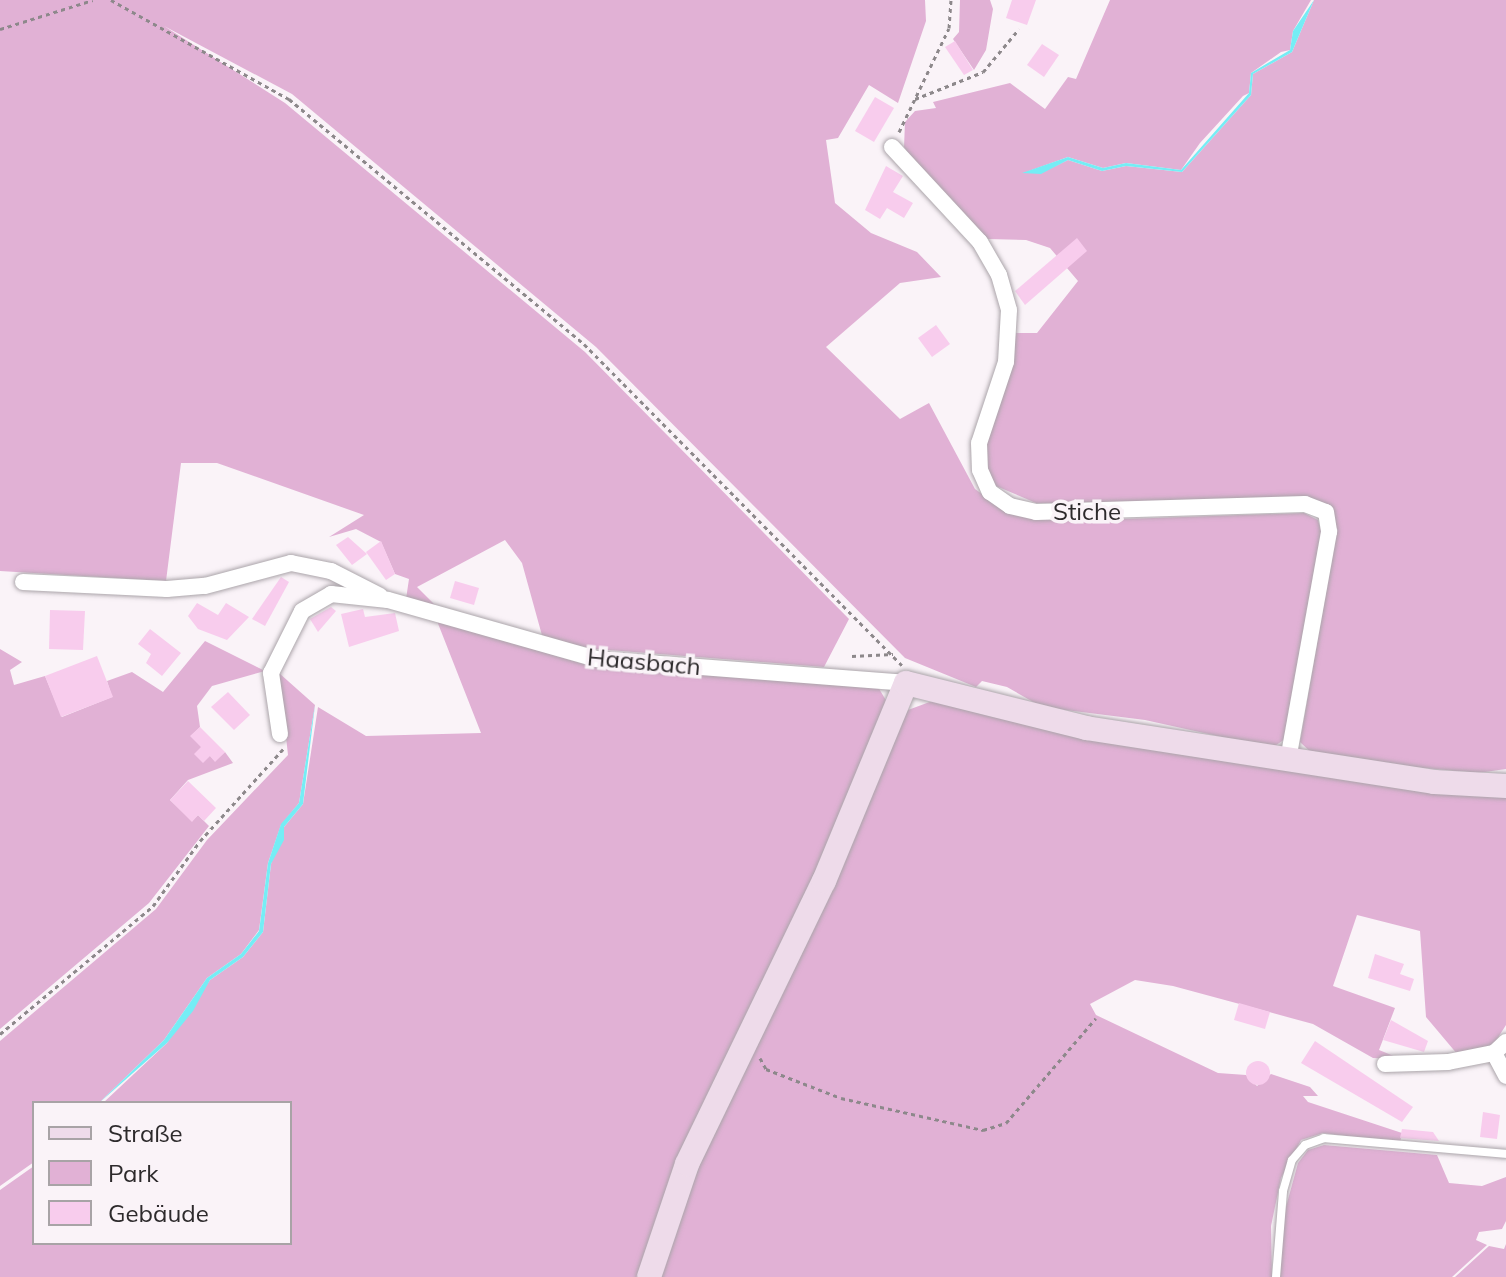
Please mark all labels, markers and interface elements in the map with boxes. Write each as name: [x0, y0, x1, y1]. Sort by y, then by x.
street label: Stiche: [1053, 498, 1121, 526]
street label: Haasbach: [586, 643, 702, 681]
legend: [32, 1101, 292, 1245]
text: Straße: [108, 1118, 183, 1148]
text: Park: [108, 1158, 159, 1188]
text: Gebäude: [108, 1198, 209, 1228]

